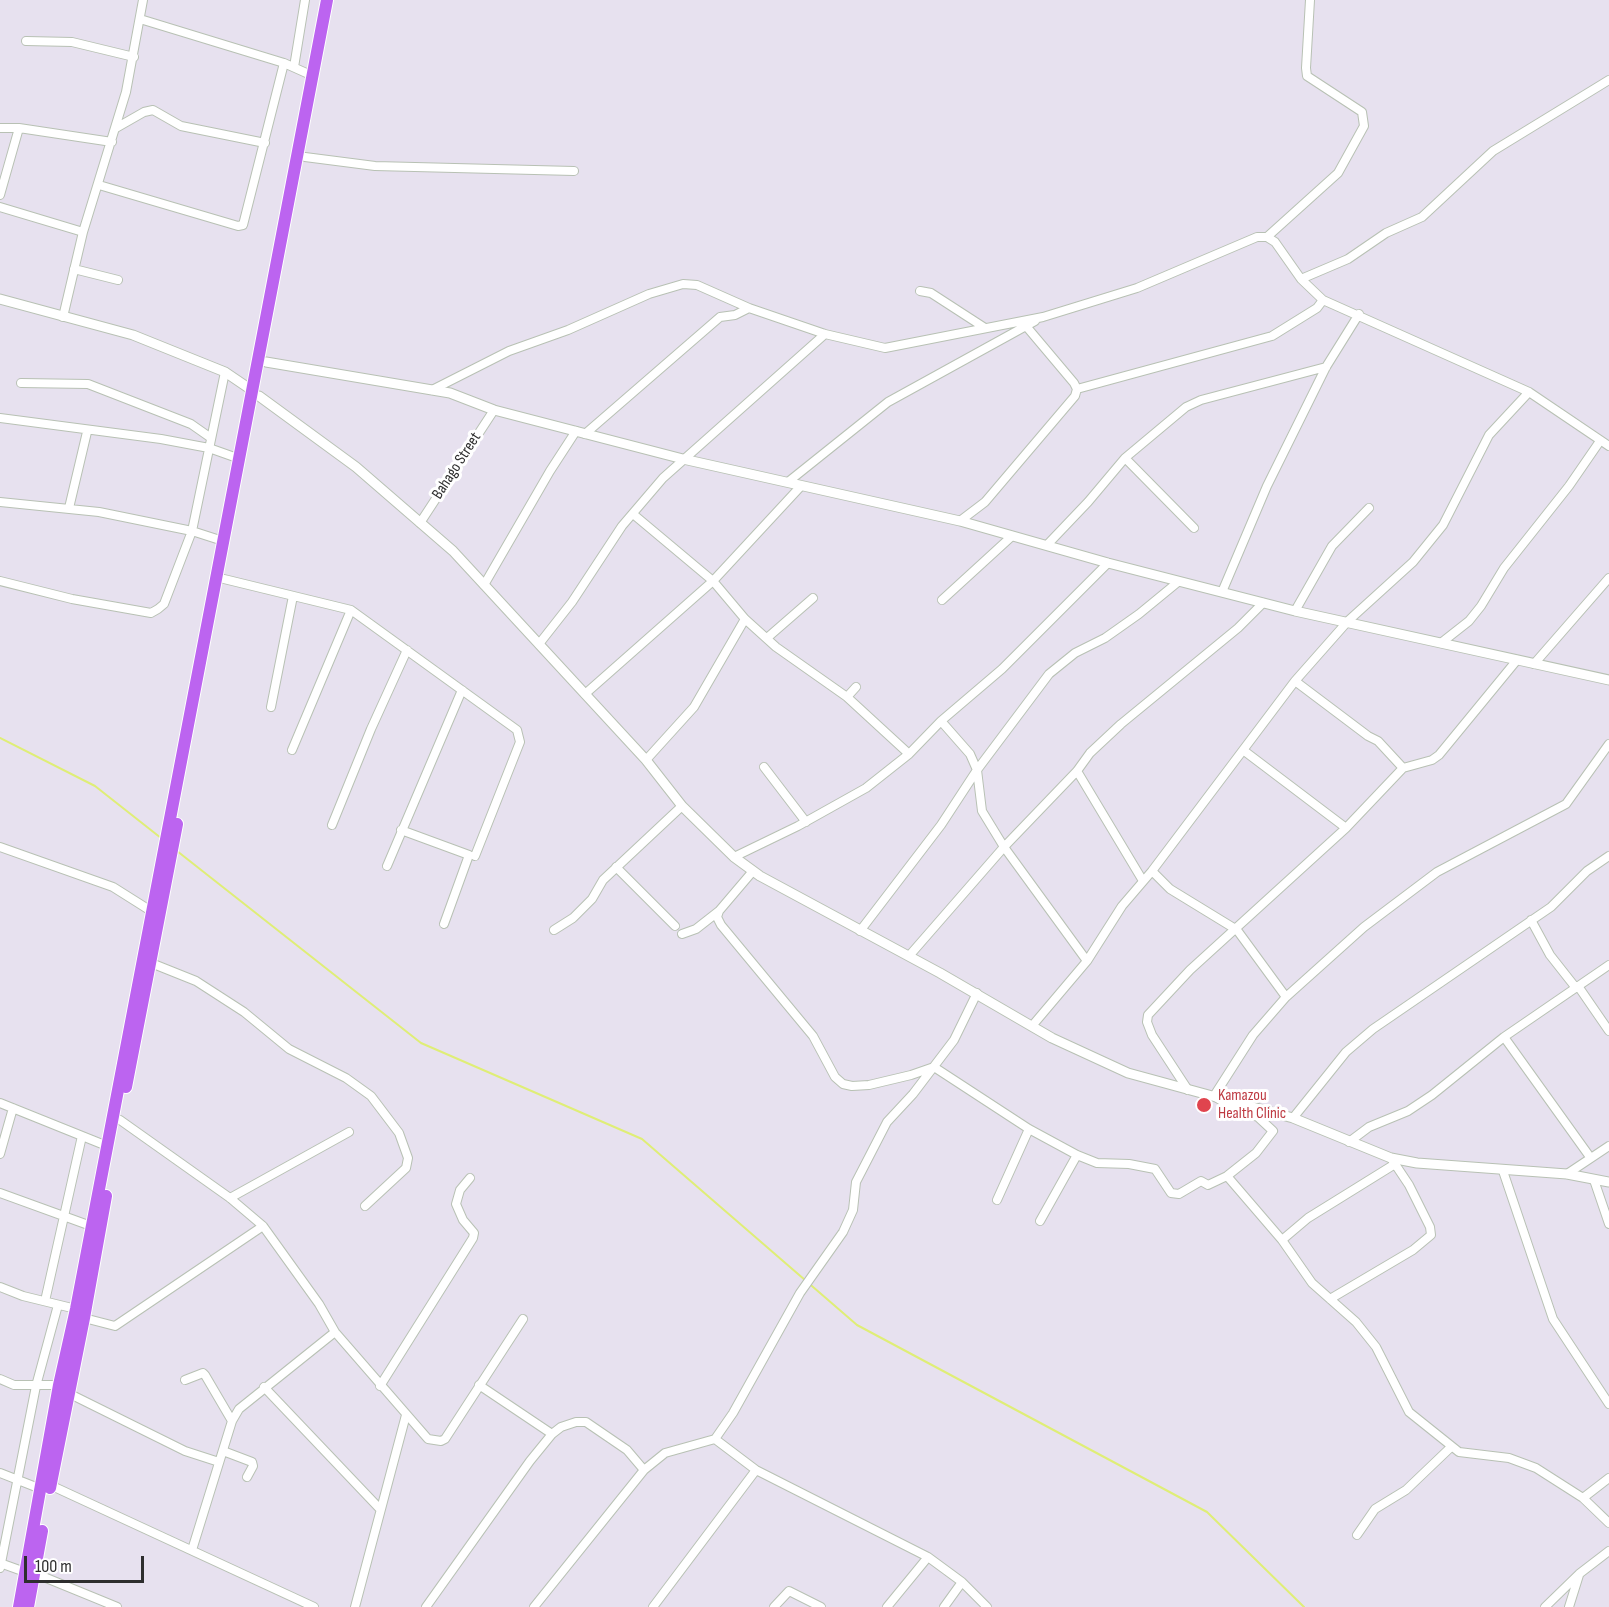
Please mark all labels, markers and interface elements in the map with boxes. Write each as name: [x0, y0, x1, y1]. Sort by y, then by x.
street label: Bahago Street: [428, 429, 486, 503]
place label: Kamazou Health Clinic: [1218, 1086, 1286, 1124]
marker: Kamazou Health Clinic: [1195, 1096, 1213, 1114]
scale bar: [27, 1544, 147, 1582]
text: 100 m: [35, 1556, 72, 1577]

